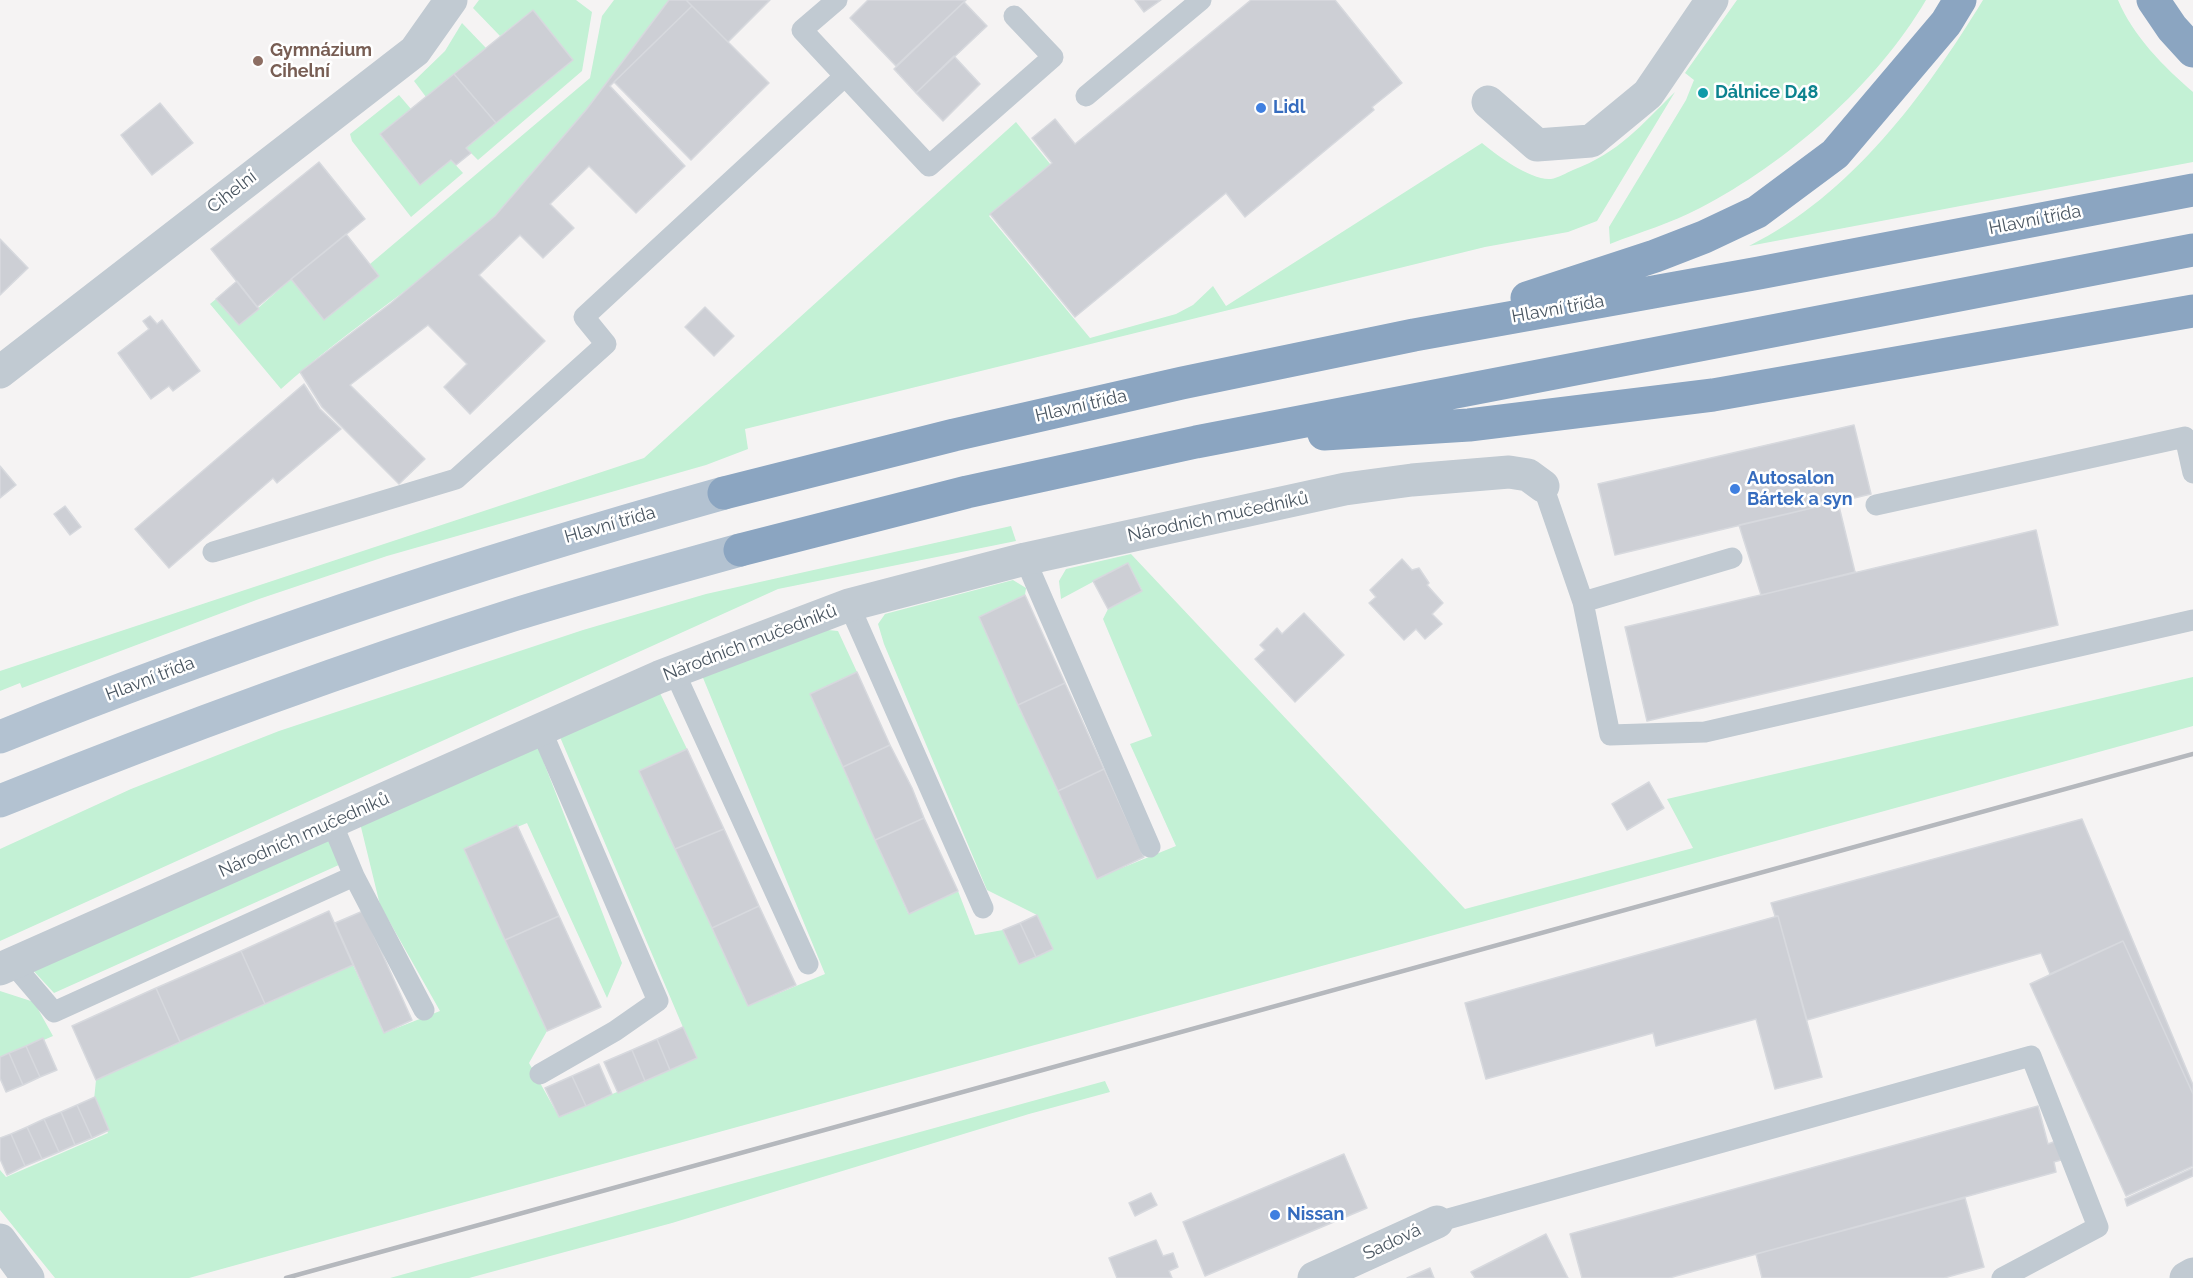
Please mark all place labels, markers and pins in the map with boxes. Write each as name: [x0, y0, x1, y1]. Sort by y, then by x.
place label: Gymnázium Cihelní: [270, 40, 372, 82]
marker: Gymnázium Cihelní: [251, 54, 265, 68]
place label: Dálnice D48: [1715, 82, 1818, 104]
marker: Dálnice D48: [1696, 86, 1710, 100]
place label: Lidl: [1273, 97, 1305, 119]
marker: Lidl: [1254, 101, 1268, 115]
place label: Autosalon Bártek a syn: [1747, 468, 1853, 510]
marker: Autosalon Bártek a syn: [1728, 482, 1742, 496]
place label: Nissan: [1287, 1204, 1344, 1226]
marker: Nissan: [1268, 1208, 1282, 1222]

